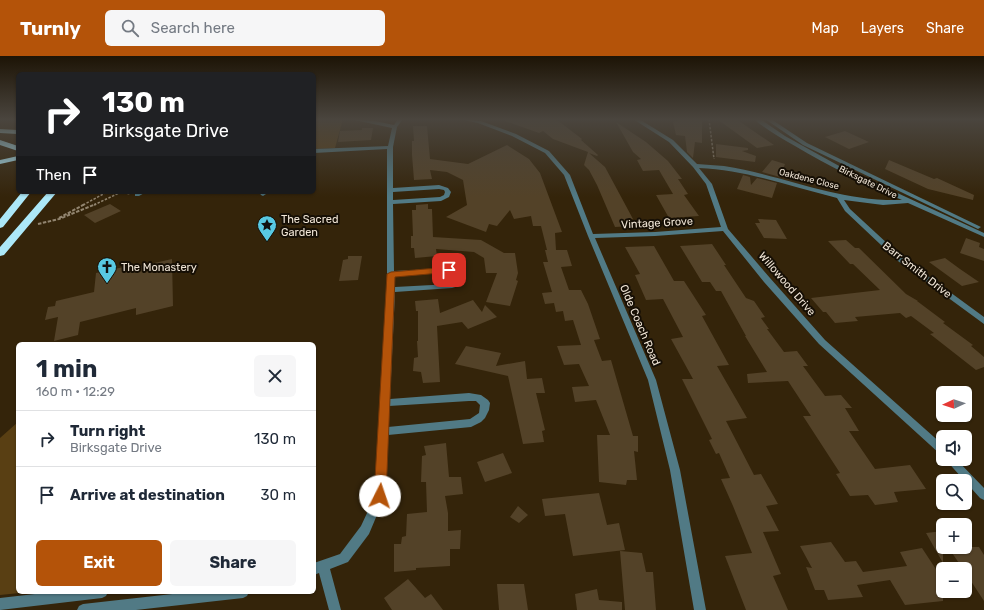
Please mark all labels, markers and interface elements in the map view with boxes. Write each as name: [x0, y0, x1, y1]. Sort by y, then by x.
search box: [105, 10, 385, 46]
text: Turnly: [20, 17, 81, 40]
icon: search: [119, 17, 141, 39]
text: Search here: [151, 19, 235, 37]
text: Map: [812, 20, 839, 37]
text: Layers: [861, 20, 904, 37]
text: Share: [926, 20, 964, 37]
text: 130 m: [102, 86, 185, 119]
icon: right: [36, 88, 88, 140]
text: Birksgate Drive: [102, 120, 229, 142]
icon: arrive: [79, 164, 101, 186]
street label: Birksgate Drive: [837, 164, 899, 200]
text: Then: [36, 166, 71, 184]
street label: Oakdene Close: [778, 167, 840, 191]
place label: The Sacred Garden: [281, 213, 338, 239]
place icon: The Sacred Garden: [256, 214, 278, 242]
street label: Vintage Grove: [621, 215, 693, 231]
street label: Barr Smith Drive: [880, 239, 954, 301]
street label: Willowood Drive: [756, 250, 818, 318]
pin: [432, 253, 466, 287]
church icon: The Monastery: [96, 256, 118, 284]
icon: arrive: [438, 259, 460, 281]
place label: The Monastery: [121, 261, 197, 274]
street label: Olde Coach Road: [617, 283, 663, 367]
text: 1 min: [36, 355, 97, 383]
button: close: [254, 355, 296, 397]
text: 160 m · 12:29: [36, 384, 115, 399]
north arrow: [936, 386, 972, 422]
map controls: [936, 386, 972, 598]
text: Turn right: [70, 422, 145, 440]
icon: right: [36, 428, 58, 450]
text: 130 m: [254, 430, 296, 448]
button: sound: [936, 430, 972, 466]
text: Birksgate Drive: [70, 440, 162, 455]
button: search: [936, 474, 972, 510]
position arrow: [359, 475, 401, 517]
icon: arrive: [36, 484, 58, 506]
text: Arrive at destination: [70, 486, 225, 504]
text: 30 m: [260, 486, 296, 504]
button: +: [936, 518, 972, 554]
button: Exit: [36, 540, 162, 586]
button: Share: [170, 540, 296, 586]
button: −: [936, 562, 972, 598]

